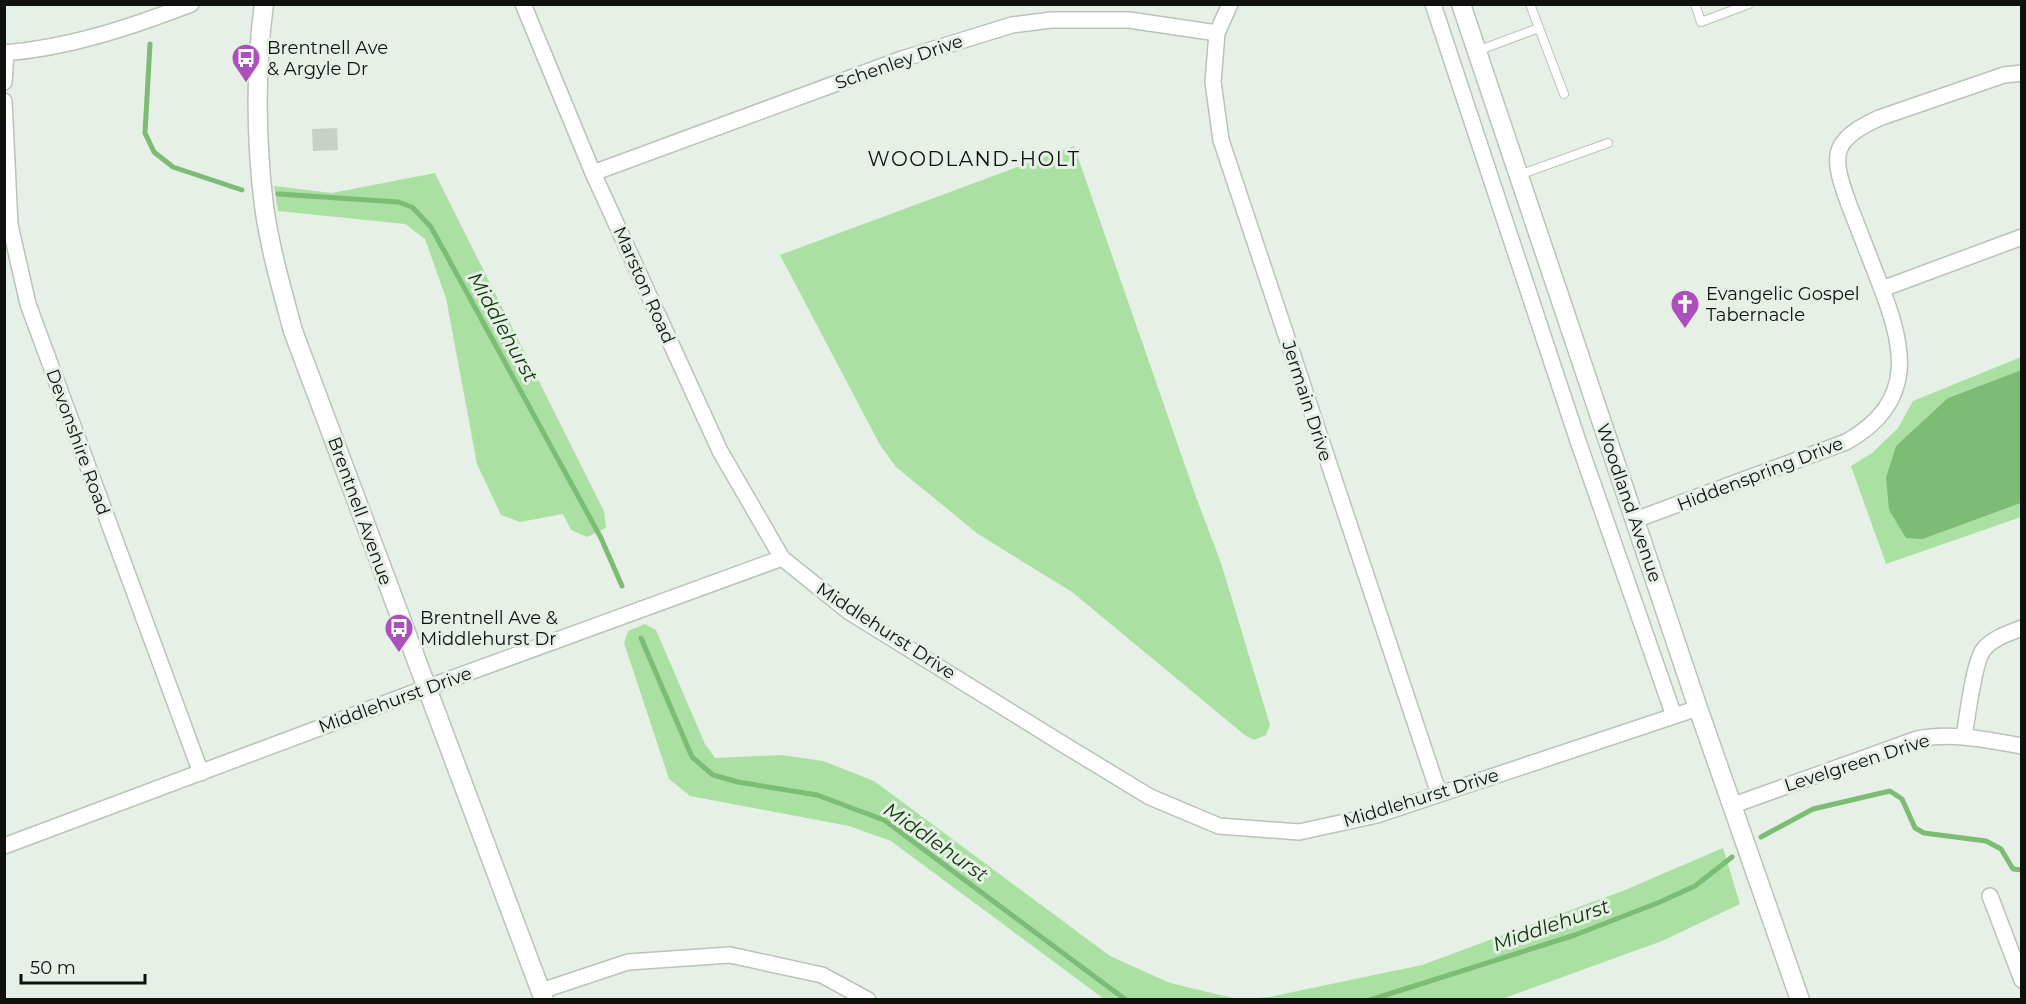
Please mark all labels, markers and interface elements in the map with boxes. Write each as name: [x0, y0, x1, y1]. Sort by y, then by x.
street label: Schenley Drive: [832, 30, 966, 94]
place label: Brentnell Ave & Argyle Dr: [267, 37, 388, 80]
bus stop icon: Brentnell Ave & Argyle Dr: [230, 42, 262, 84]
district label: WOODLAND-HOLT: [868, 147, 1080, 171]
street label: Marston Road: [608, 223, 680, 347]
water label: Middlehurst: [463, 268, 543, 386]
place label: Evangelic Gospel Tabernacle: [1706, 283, 1860, 326]
church icon: Evangelic Gospel Tabernacle: [1669, 288, 1701, 330]
street label: Jermain Drive: [1277, 337, 1337, 464]
street label: Devonshire Road: [41, 366, 115, 518]
street label: Woodland Avenue: [1592, 421, 1667, 585]
street label: Hiddenspring Drive: [1674, 432, 1846, 516]
street label: Brentnell Avenue: [323, 434, 397, 588]
street label: Middlehurst Drive: [812, 578, 960, 684]
place label: Brentnell Ave & Middlehurst Dr: [420, 607, 558, 650]
bus stop icon: Brentnell Ave & Middlehurst Dr: [383, 612, 415, 654]
street label: Middlehurst Drive: [315, 662, 475, 738]
street label: Levelgreen Drive: [1782, 729, 1933, 797]
street label: Middlehurst Drive: [1341, 764, 1502, 832]
water label: Middlehurst: [879, 797, 993, 887]
water label: Middlehurst: [1489, 894, 1613, 956]
scale bar: [21, 947, 146, 985]
text: 50 m: [30, 957, 76, 979]

